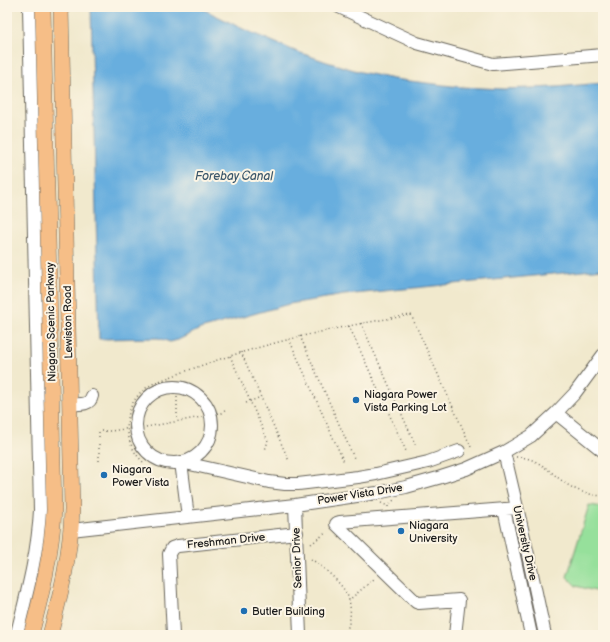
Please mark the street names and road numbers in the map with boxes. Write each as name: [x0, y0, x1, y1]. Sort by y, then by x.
street label: Niagara Scenic Parkway: [43, 262, 59, 382]
street label: Lewiston Road: [61, 285, 75, 359]
street label: Power Vista Drive: [316, 481, 404, 507]
street label: University Drive: [510, 504, 540, 582]
street label: Senior Drive: [289, 527, 305, 589]
street label: Freshman Drive: [186, 530, 266, 552]

